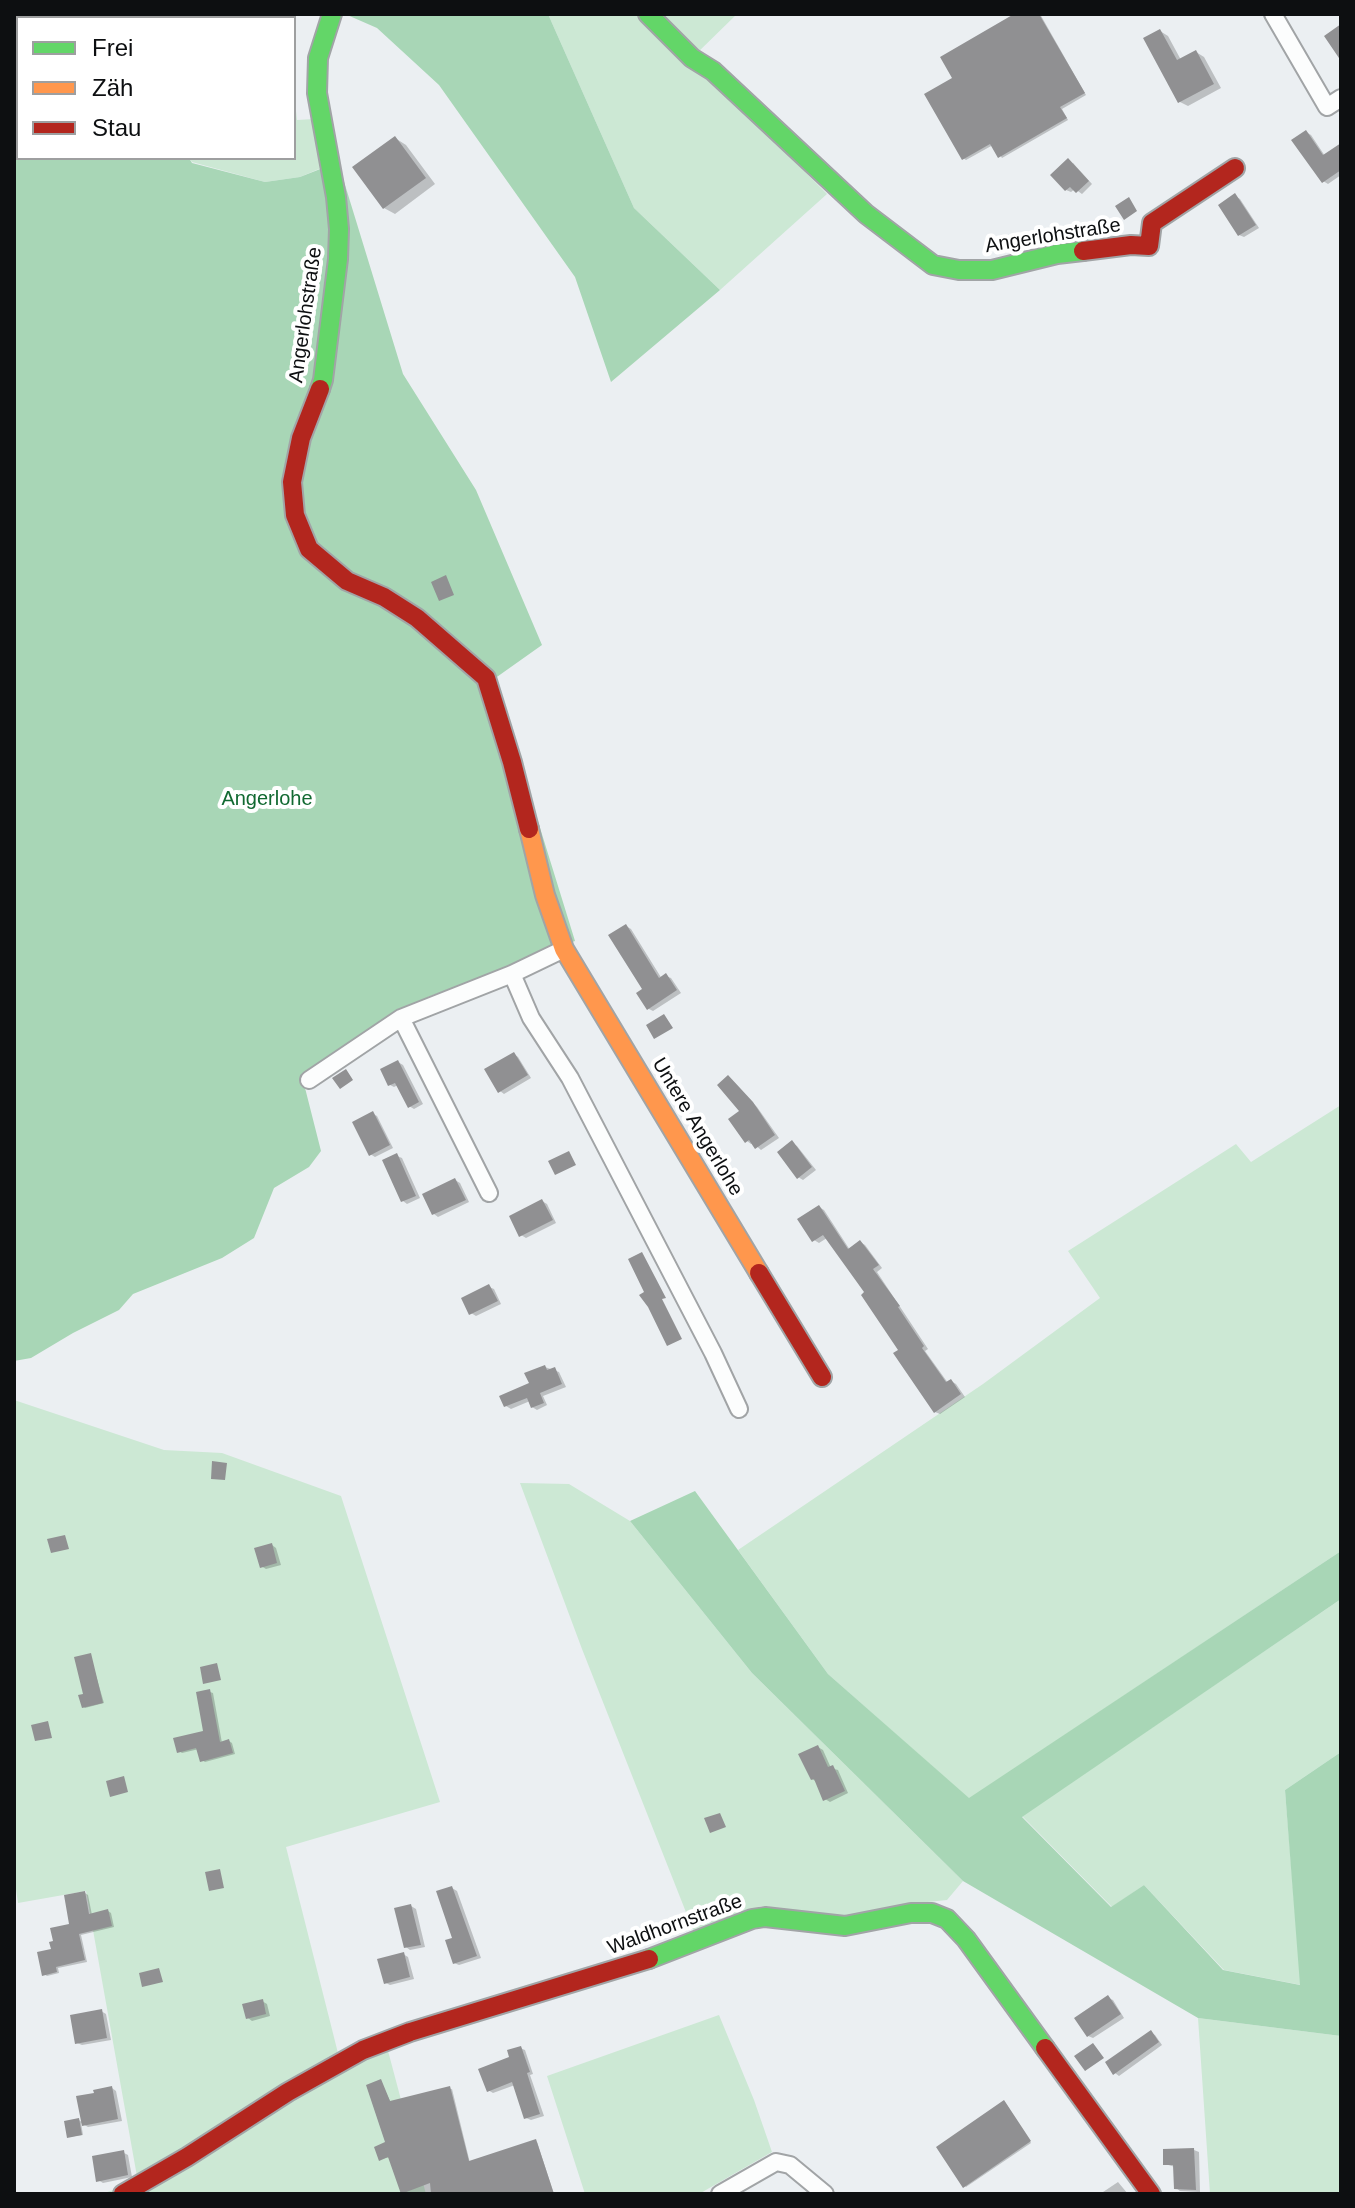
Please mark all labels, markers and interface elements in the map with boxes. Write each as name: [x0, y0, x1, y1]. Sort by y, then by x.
legend: [16, 16, 296, 160]
text: Frei: [92, 34, 133, 61]
text: Zäh: [92, 74, 133, 101]
text: Stau: [92, 114, 141, 141]
street label: Angerlohstraße: [984, 213, 1122, 259]
street label: Angerlohstraße: [285, 246, 327, 384]
park label: Angerlohe: [221, 787, 313, 811]
street label: Untere Angerlohe: [646, 1054, 748, 1200]
street label: Waldhornstraße: [604, 1890, 746, 1960]

